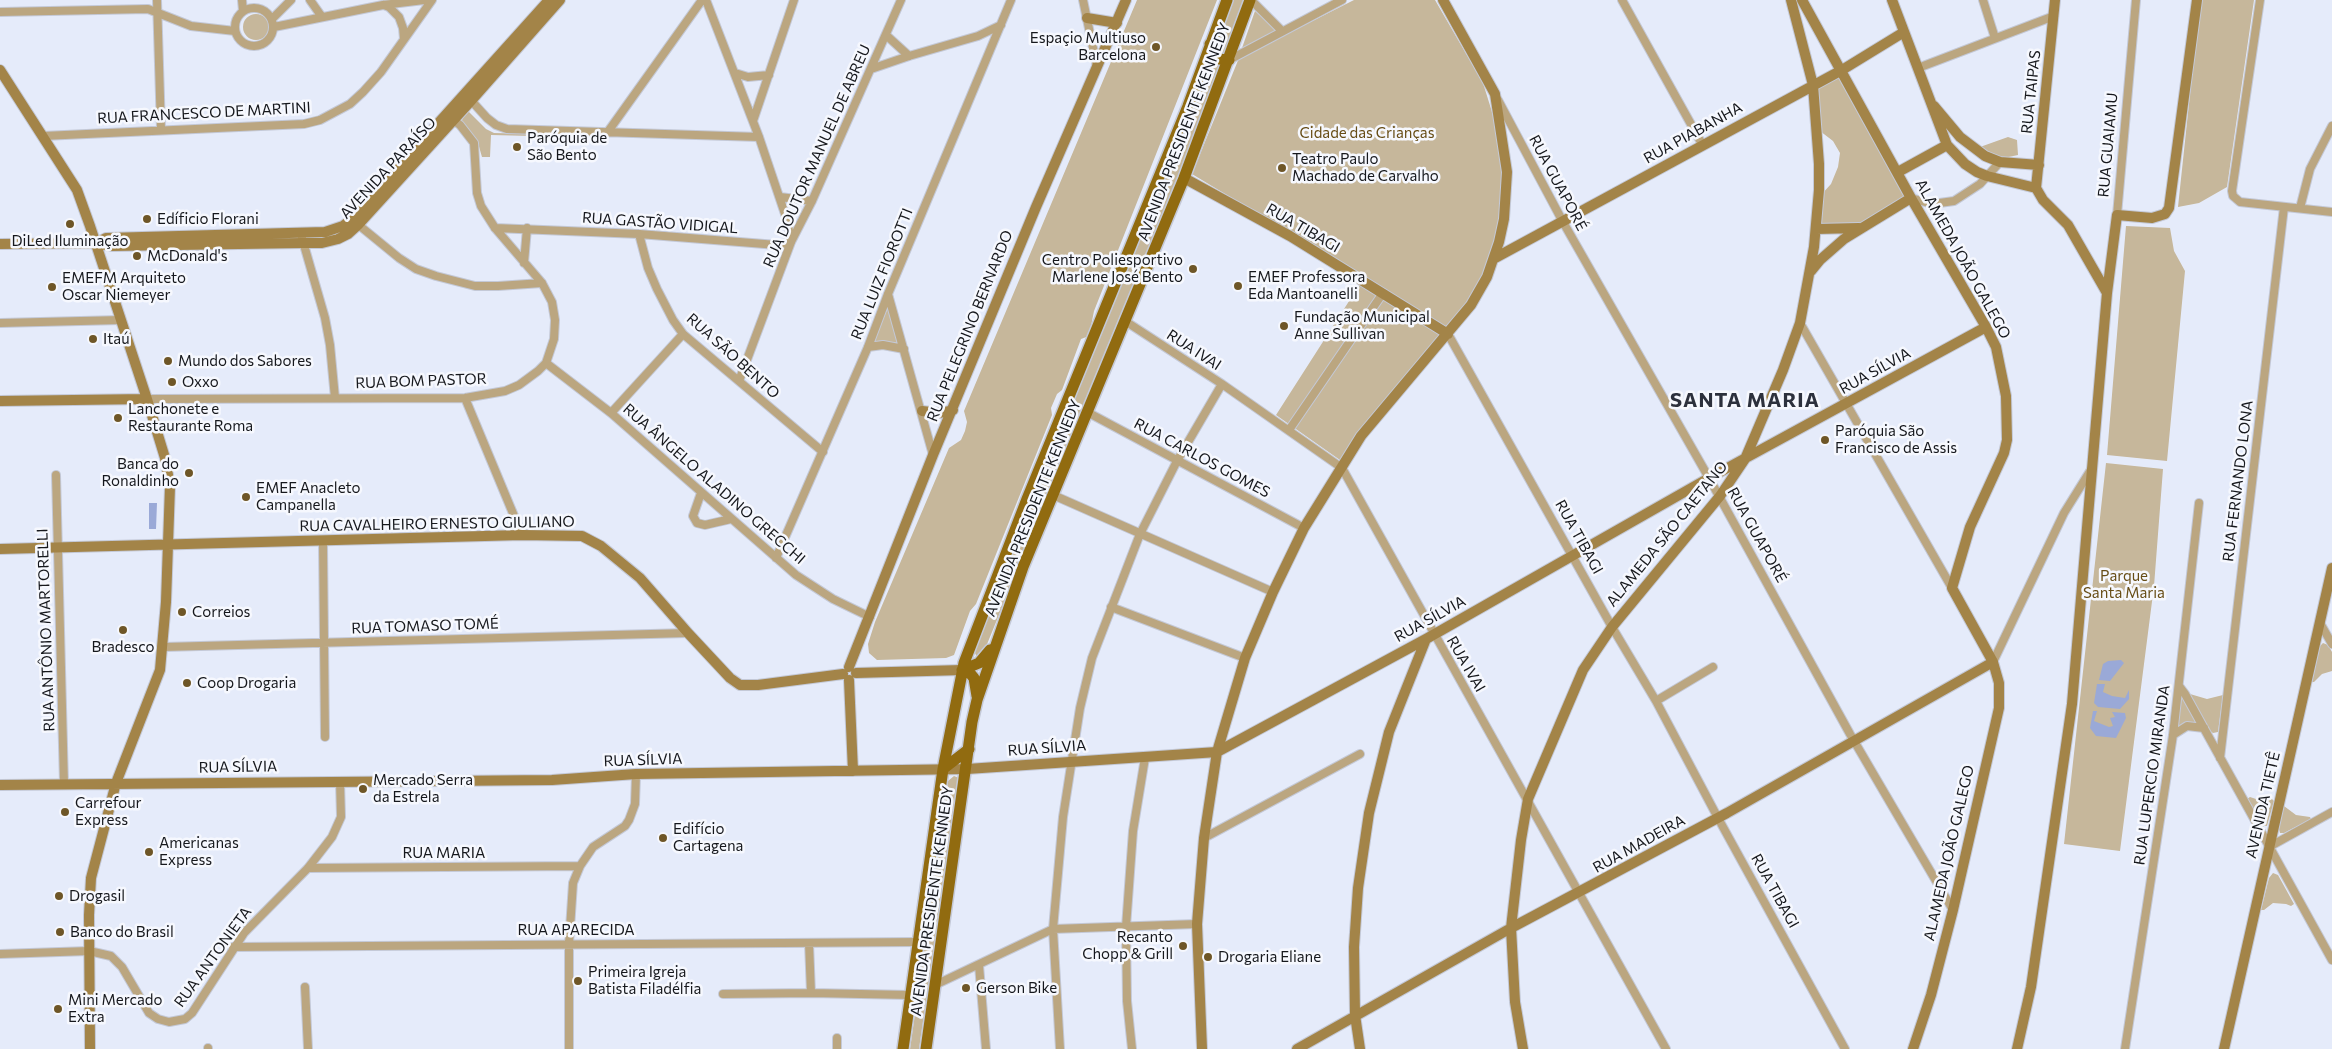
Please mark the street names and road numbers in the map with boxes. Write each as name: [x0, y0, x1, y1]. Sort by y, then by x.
street label: AVENIDA PRESIDENTE KENNEDY: [1134, 20, 1234, 244]
street label: RUA DOUTOR MANUEL DE ABREU: [760, 42, 874, 270]
street label: RUA TAIPAS: [2018, 49, 2044, 135]
street label: RUA GUAIAMU: [2094, 92, 2122, 198]
street label: RUA FRANCESCO DE MARTINI: [97, 98, 311, 128]
street label: RUA PIABANHA: [1640, 98, 1746, 168]
street label: AVENIDA PARAÍSO: [336, 113, 440, 223]
street label: RUA GUAPORÉ: [1525, 132, 1591, 234]
street label: ALAMEDA JOÃO GALEGO: [1912, 176, 2014, 342]
street label: RUA TIBAGI: [1263, 200, 1343, 256]
street label: RUA LUIZ FIOROTTI: [847, 206, 917, 342]
street label: RUA GASTÃO VIDIGAL: [581, 209, 739, 237]
street label: RUA PELEGRINO BERNARDO: [923, 228, 1017, 424]
street label: RUA SÃO BENTO: [683, 310, 783, 402]
street label: RUA IVAI: [1163, 326, 1225, 374]
street label: RUA SÍLVIA: [1836, 344, 1914, 398]
street label: RUA BOM PASTOR: [355, 370, 487, 392]
street label: AVENIDA PRESIDENTE KENNEDY: [981, 397, 1085, 619]
street label: RUA FERNANDO LONA: [2219, 399, 2257, 563]
street label: RUA ÂNGELO ALADINO GRECCHI: [619, 400, 809, 568]
street label: RUA CARLOS GOMES: [1131, 415, 1273, 501]
street label: ALAMEDA SÃO CAETANO: [1603, 458, 1731, 610]
street label: RUA GUAPORÉ: [1723, 484, 1791, 586]
street label: RUA TIBAGI: [1551, 497, 1607, 577]
street label: RUA CAVALHEIRO ERNESTO GIULIANO: [299, 513, 575, 535]
street label: RUA ANTÔNIO MARTORELLI: [33, 528, 59, 732]
street label: RUA SÍLVIA: [1391, 592, 1469, 646]
street label: RUA TOMASO TOMÉ: [351, 614, 499, 638]
street label: RUA IVAI: [1443, 633, 1489, 695]
street label: RUA LUPERCIO MIRANDA: [2130, 684, 2174, 866]
street label: RUA SÍLVIA: [1007, 736, 1087, 760]
street label: RUA SÍLVIA: [603, 750, 683, 770]
street label: AVENIDA TIETÊ: [2242, 750, 2284, 860]
street label: RUA SÍLVIA: [199, 757, 277, 777]
street label: ALAMEDA JOÃO GALEGO: [1920, 763, 1978, 943]
street label: AVENIDA PRESIDENTE KENNEDY: [907, 785, 957, 1017]
street label: RUA MADEIRA: [1590, 811, 1688, 877]
street label: RUA MARIA: [403, 844, 485, 862]
street label: RUA TIBAGI: [1747, 851, 1803, 931]
street label: RUA ANTONIETA: [171, 903, 255, 1011]
street label: RUA APARECIDA: [517, 921, 635, 939]

